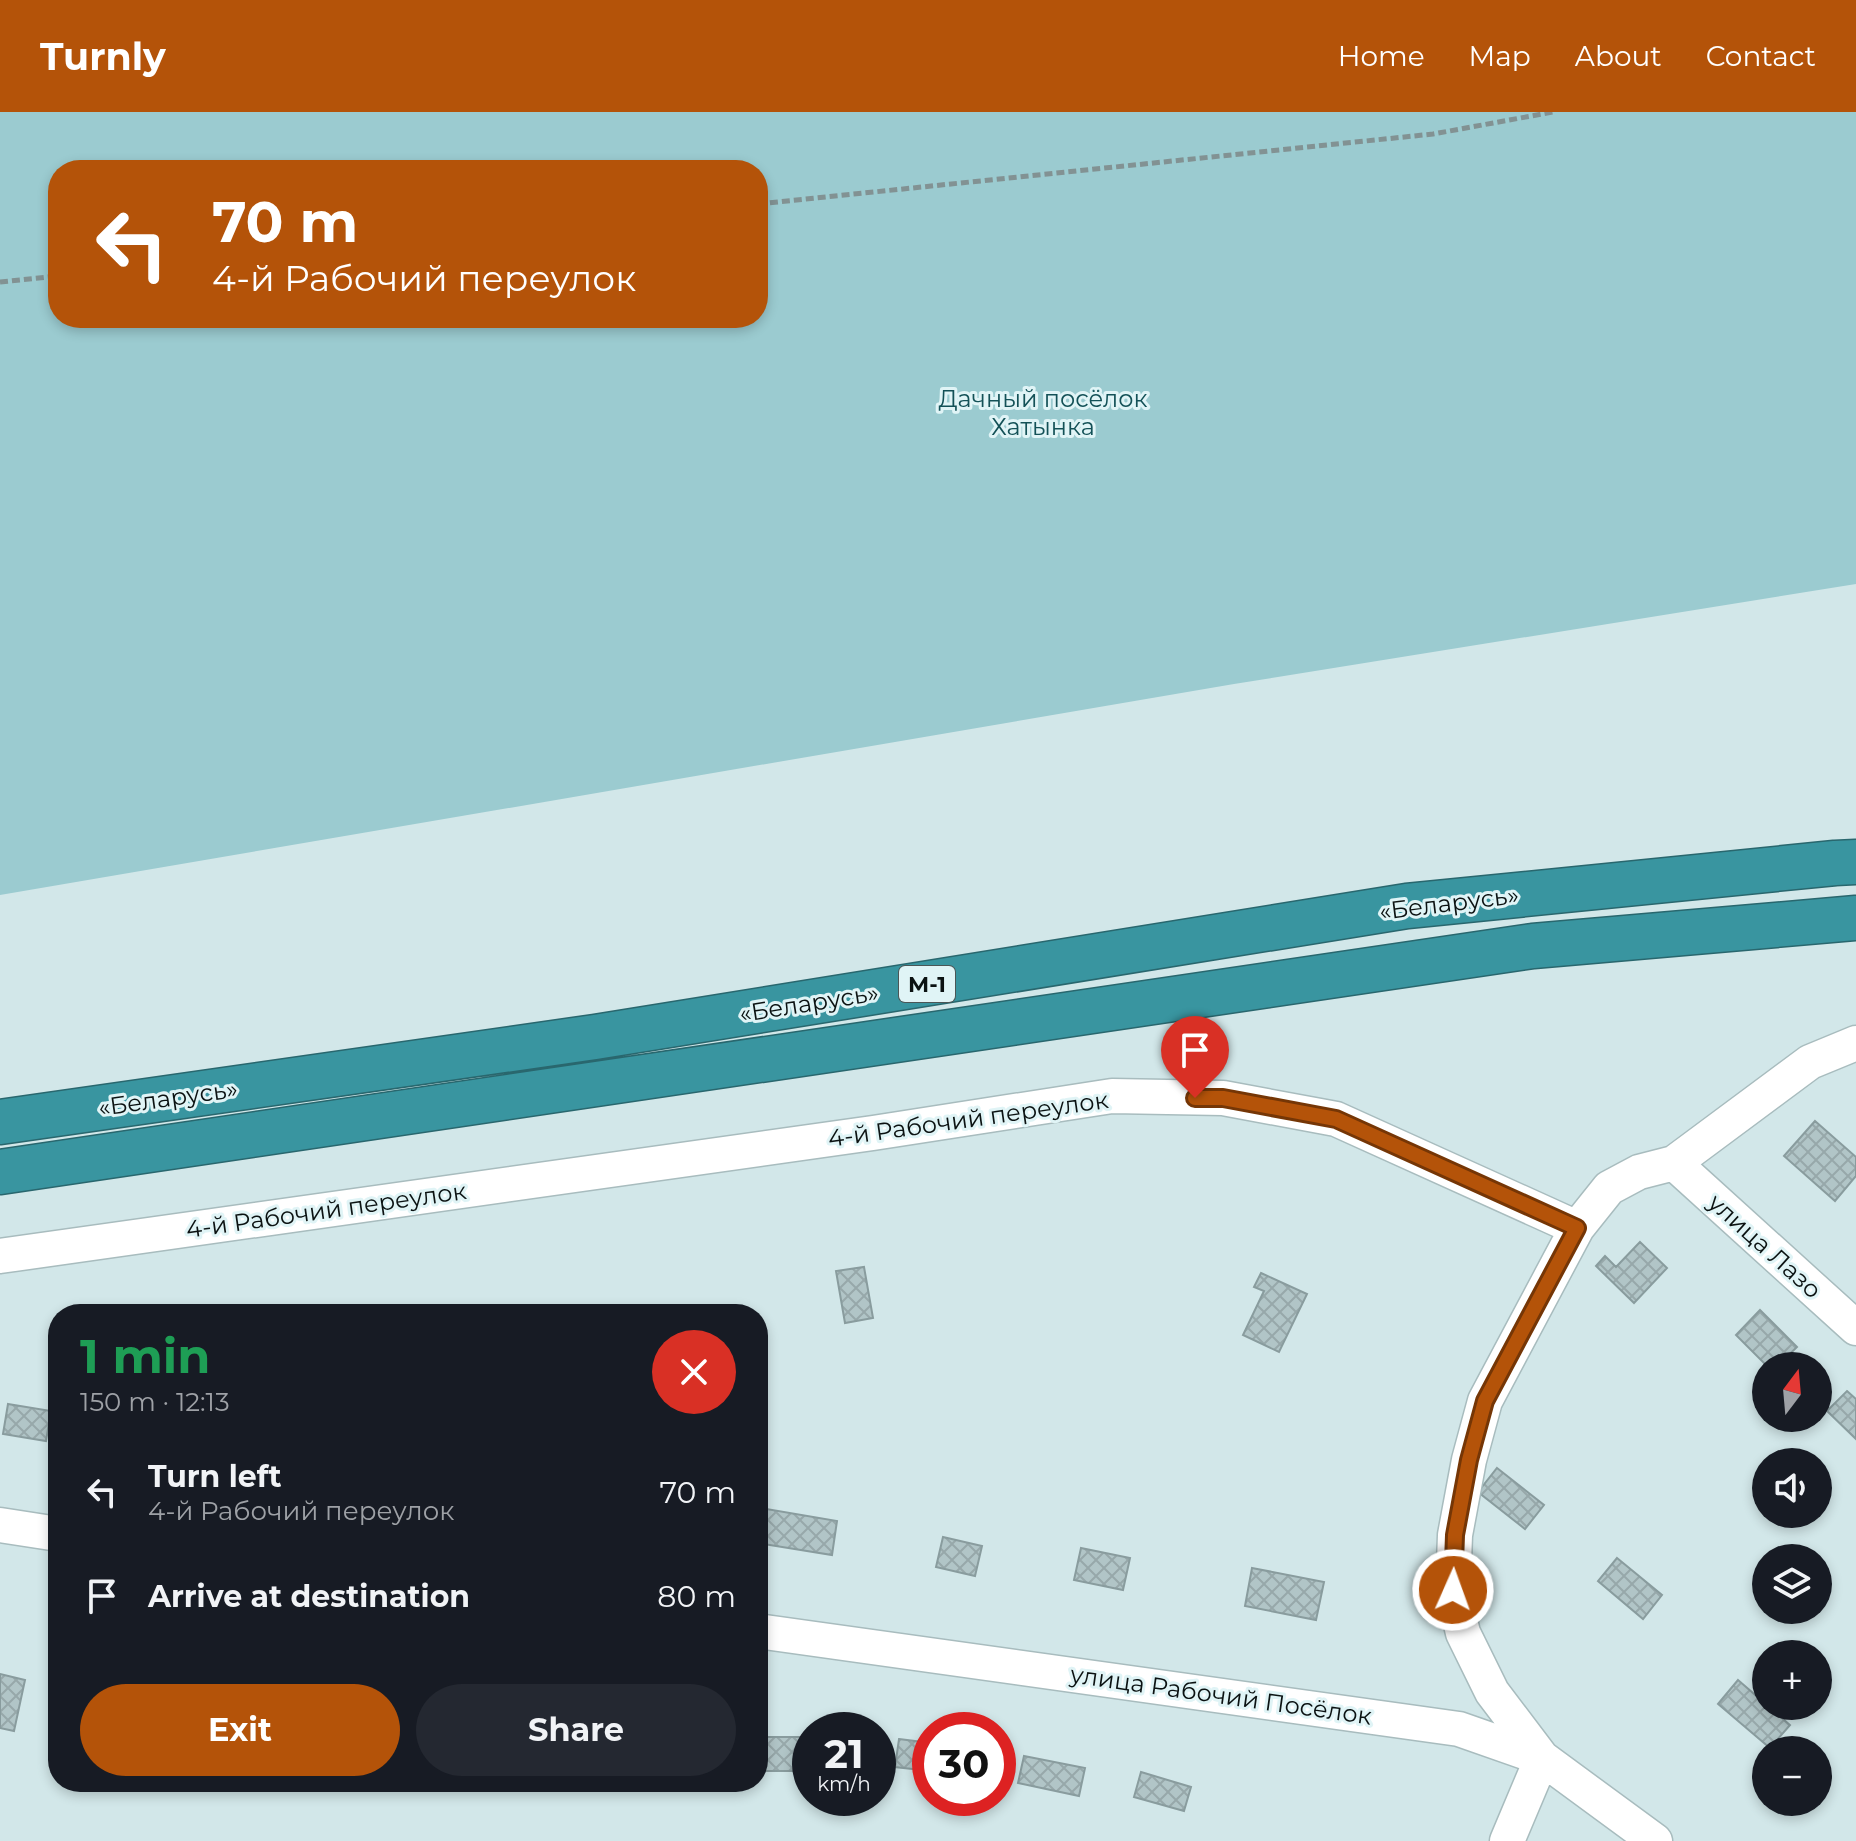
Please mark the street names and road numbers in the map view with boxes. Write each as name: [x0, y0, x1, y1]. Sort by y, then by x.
street label: «Беларусь»: [1378, 880, 1520, 926]
road number: М-1: [899, 966, 955, 1002]
street label: «Беларусь»: [737, 978, 881, 1028]
street label: «Беларусь»: [97, 1074, 239, 1122]
street label: 4-й Рабочий переулок: [826, 1085, 1110, 1153]
street label: 4-й Рабочий переулок: [184, 1176, 468, 1244]
street label: улица Лазо: [1702, 1187, 1828, 1304]
street label: улица Рабочий Посёлок: [1068, 1659, 1374, 1731]

